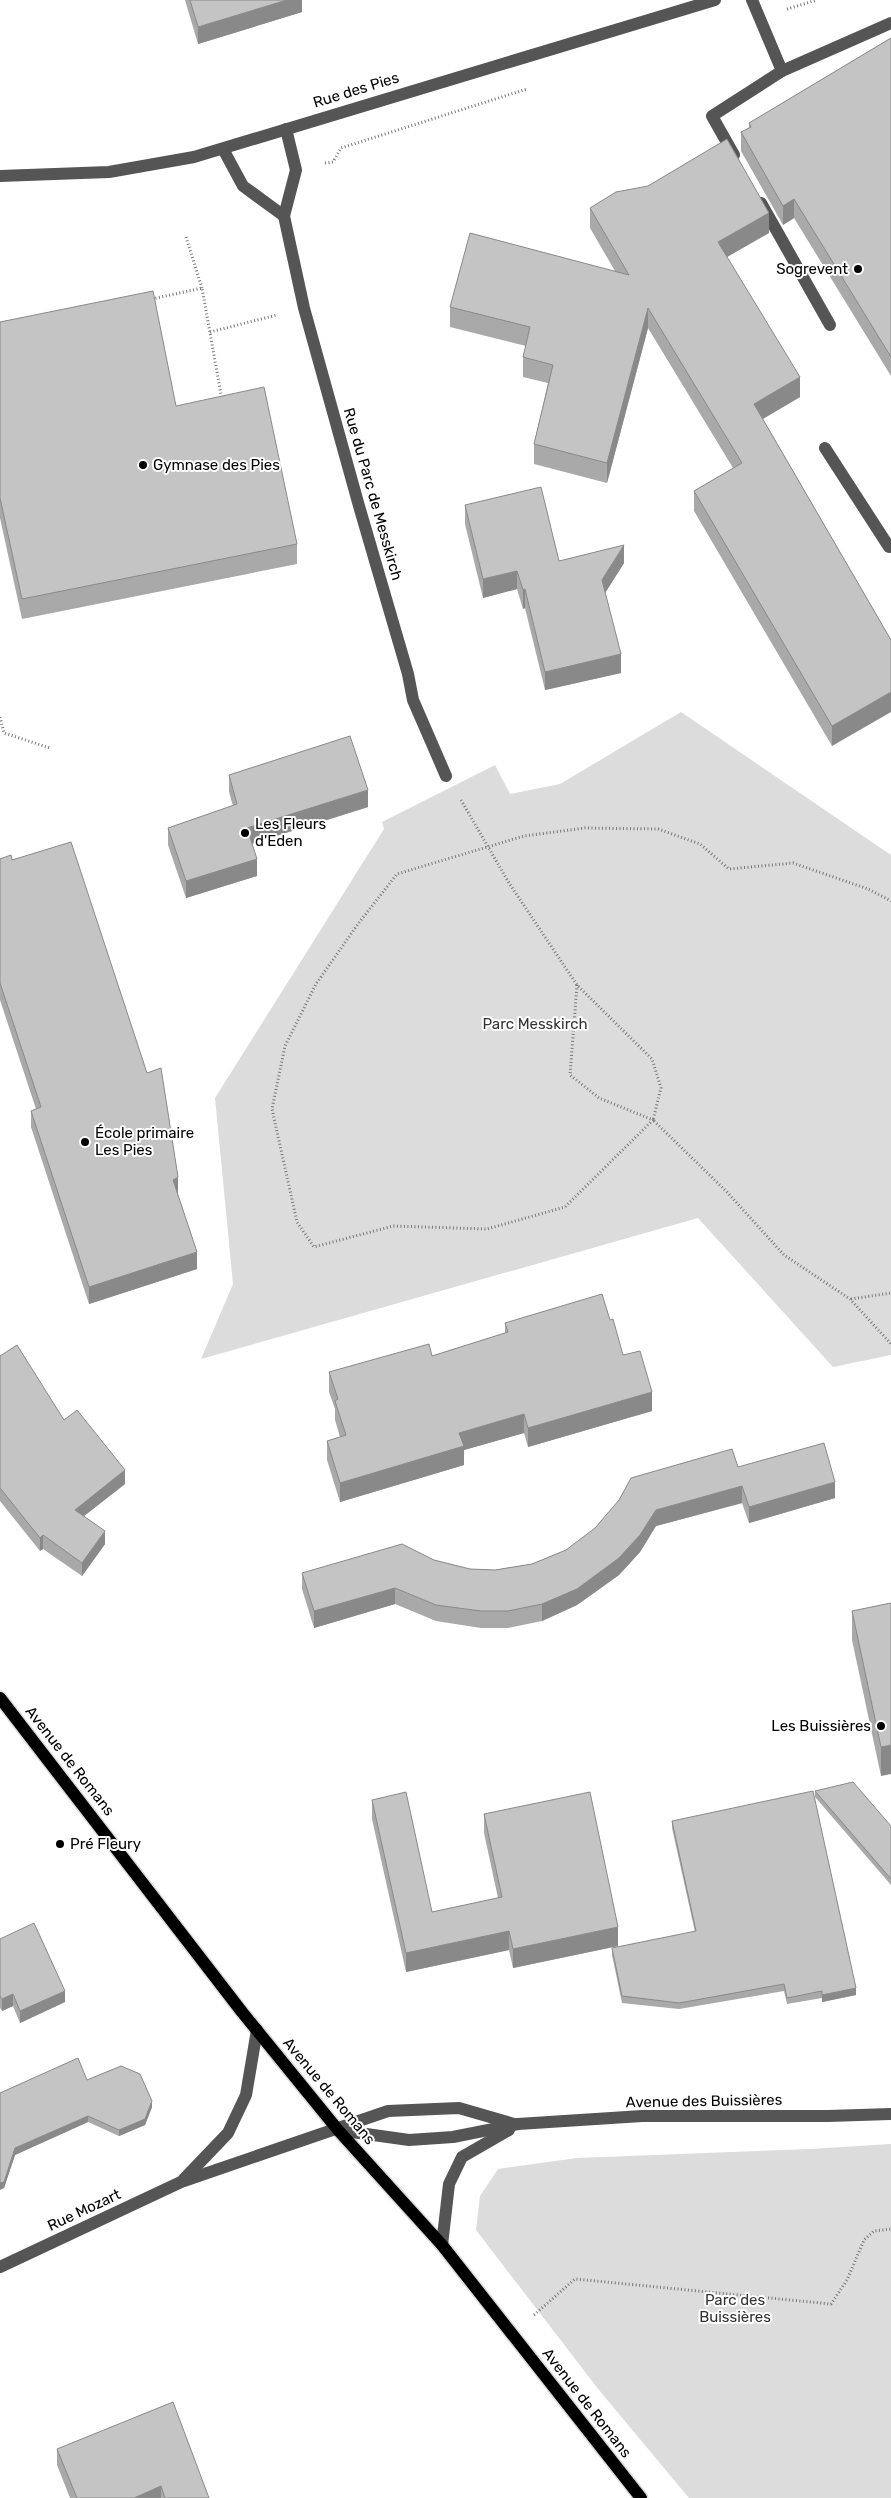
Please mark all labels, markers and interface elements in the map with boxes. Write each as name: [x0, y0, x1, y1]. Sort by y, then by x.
street label: Rue des Pies: [311, 68, 401, 112]
place label: Sogrevent: [776, 260, 848, 278]
marker: Sogrevent: [852, 263, 864, 275]
street label: Rue du Parc de Messkirch: [340, 406, 406, 582]
place label: Gymnase des Pies: [153, 456, 280, 474]
marker: Gymnase des Pies: [137, 459, 149, 471]
place label: Les Fleurs d'Eden: [255, 815, 327, 850]
marker: Les Fleurs d'Eden: [239, 827, 251, 839]
park label: Parc Messkirch: [482, 1015, 588, 1033]
place label: École primaire Les Pies: [95, 1124, 194, 1159]
marker: École primaire Les Pies: [79, 1136, 91, 1148]
street label: Avenue de Romans: [22, 1703, 119, 1820]
place label: Les Buissières: [771, 1717, 871, 1735]
marker: Les Buissières: [875, 1720, 887, 1732]
place label: Pré Fleury: [70, 1835, 141, 1853]
marker: Pré Fleury: [54, 1838, 66, 1850]
street label: Avenue de Romans: [279, 2034, 379, 2148]
street label: Avenue des Buissières: [626, 2091, 783, 2111]
street label: Rue Mozart: [44, 2185, 124, 2235]
park label: Parc des Buissières: [699, 2291, 771, 2326]
street label: Avenue de Romans: [539, 2345, 636, 2462]

